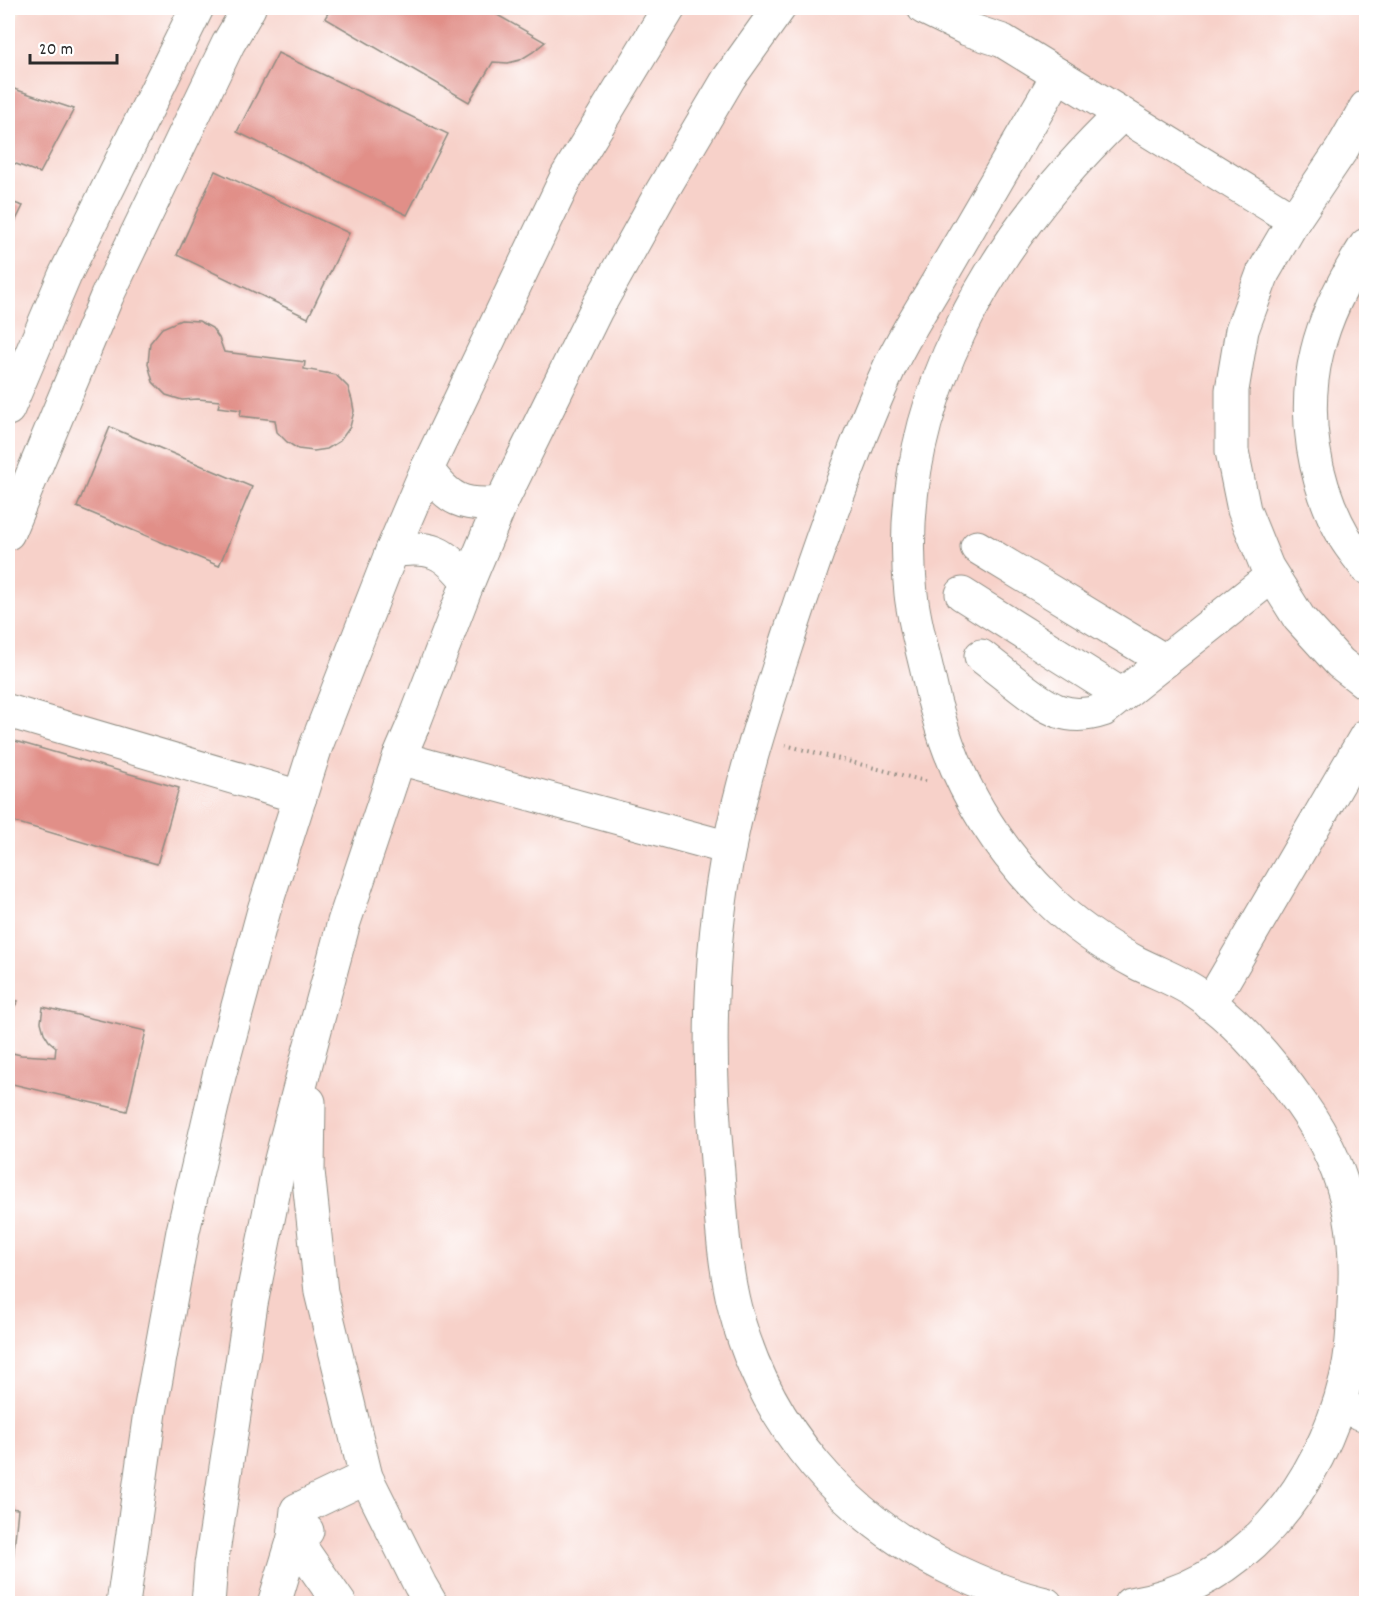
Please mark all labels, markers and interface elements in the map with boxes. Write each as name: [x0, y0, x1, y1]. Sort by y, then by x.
scale bar: [30, 27, 117, 65]
text: 20 m: [39, 38, 73, 63]

